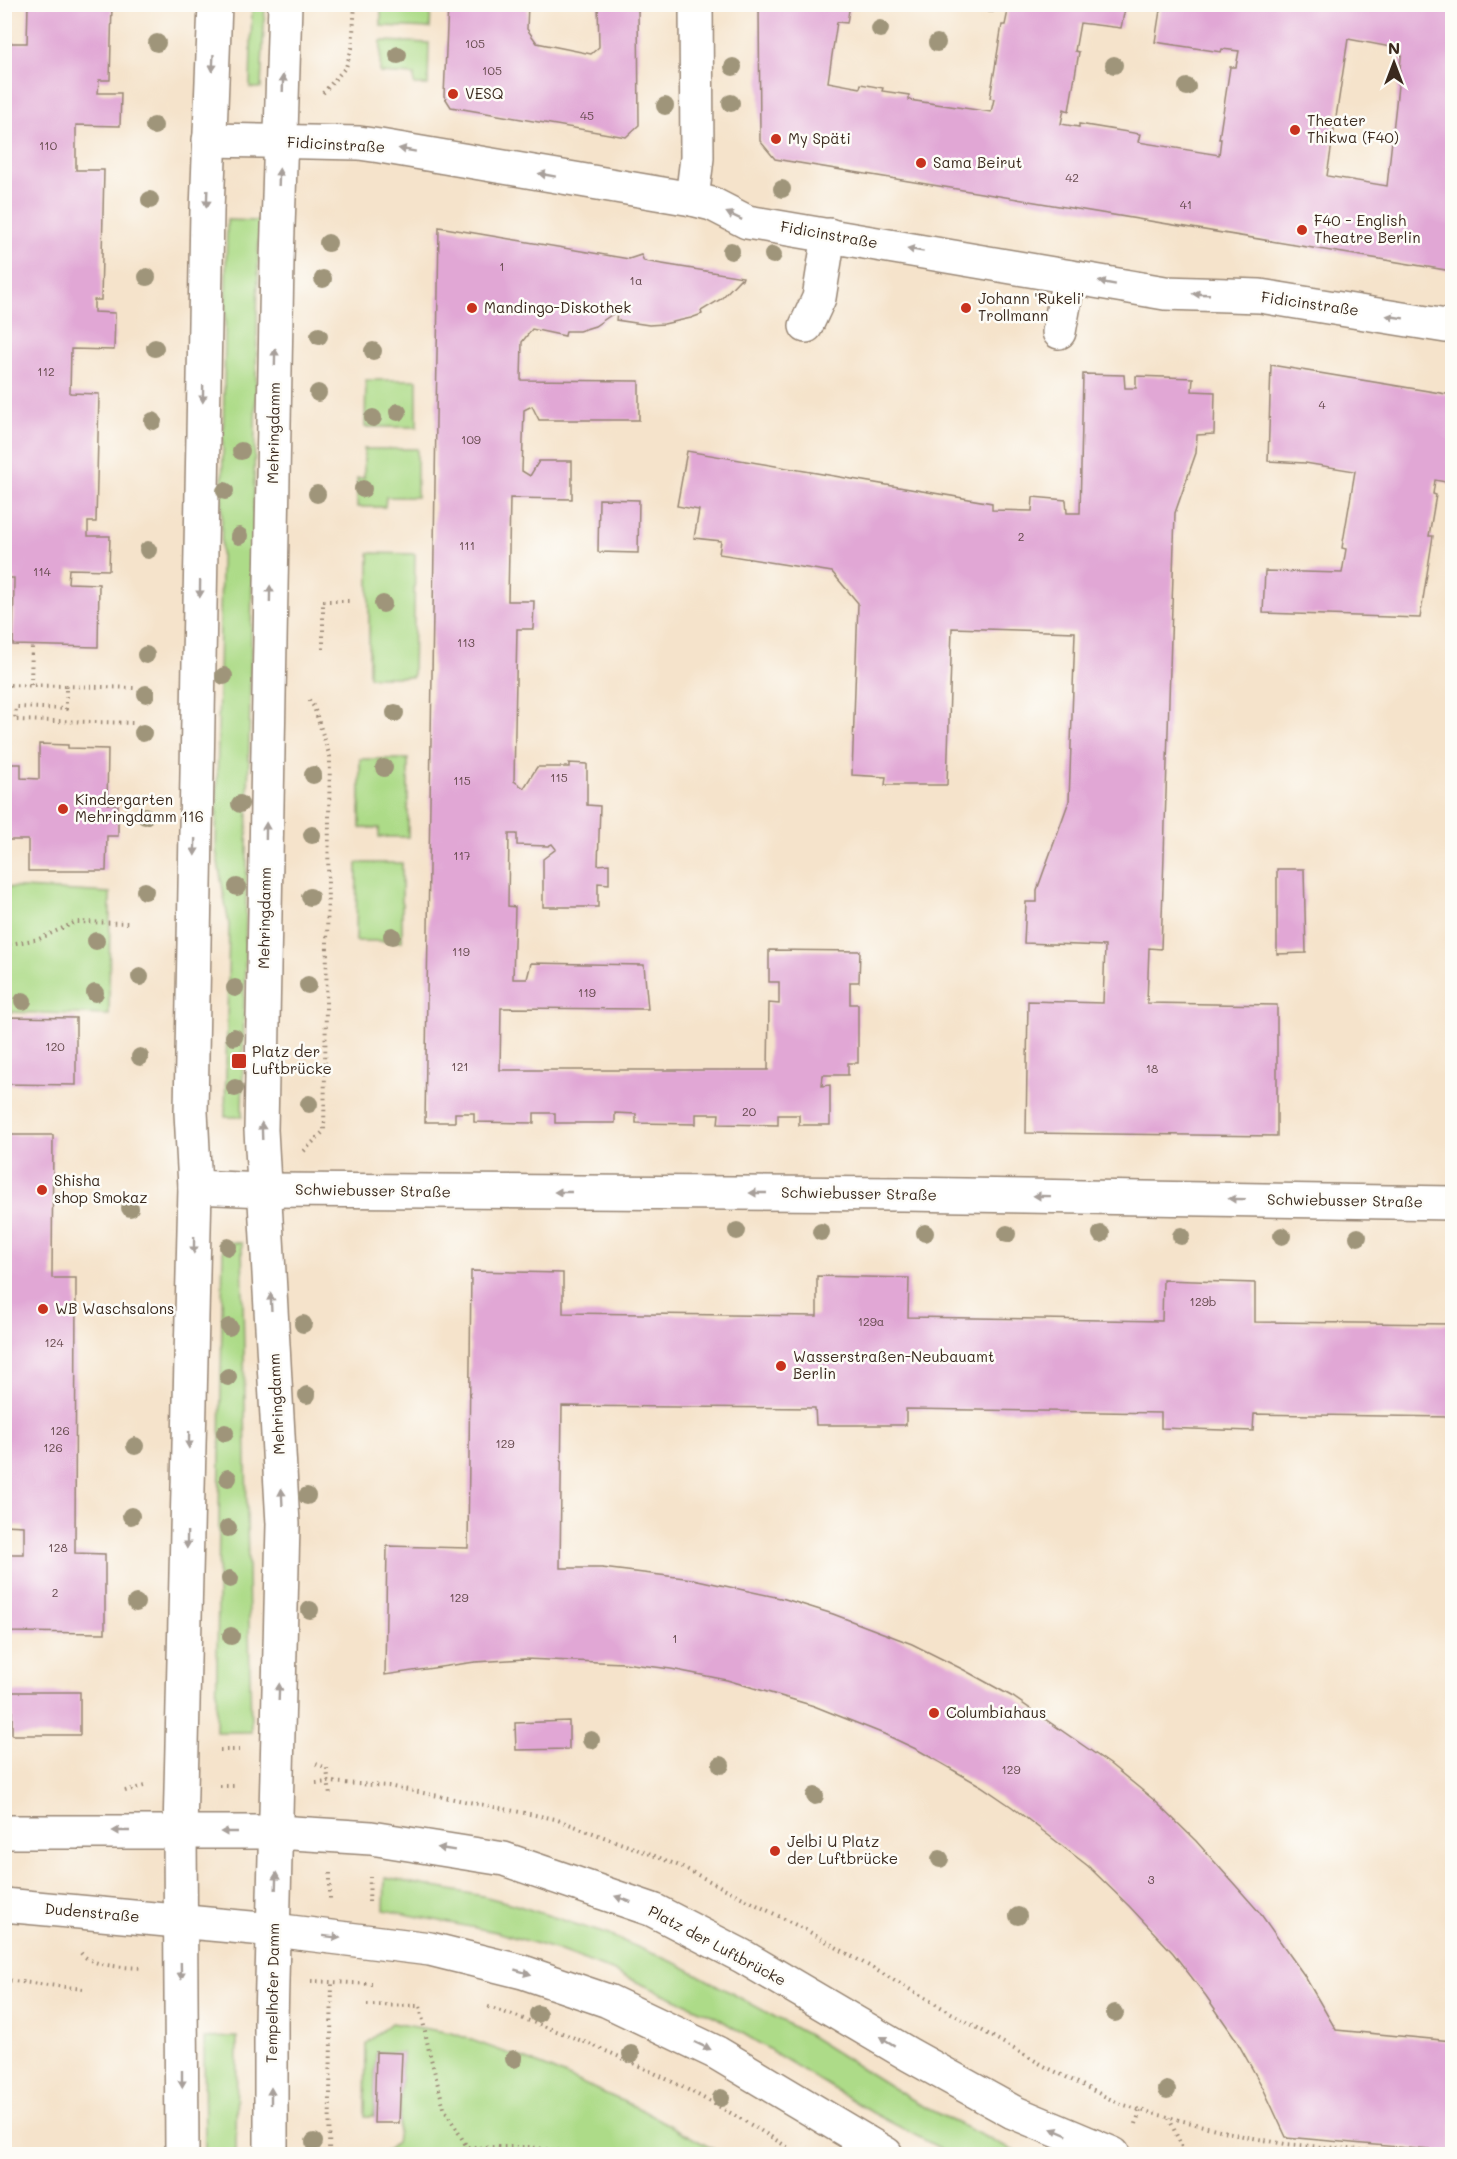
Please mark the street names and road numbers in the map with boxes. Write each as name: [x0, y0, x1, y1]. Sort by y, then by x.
street label: Fidicinstraße: [286, 131, 386, 157]
street label: Fidicinstraße: [779, 216, 879, 252]
street label: Fidicinstraße: [1260, 286, 1360, 320]
street label: Mehringdamm: [262, 382, 284, 484]
street label: Mehringdamm: [253, 867, 275, 969]
street label: Schwiebusser Straße: [295, 1179, 451, 1201]
street label: Schwiebusser Straße: [781, 1182, 937, 1204]
street label: Schwiebusser Straße: [1267, 1189, 1423, 1211]
street label: Mehringdamm: [263, 1353, 289, 1455]
street label: Dudenstraße: [44, 1898, 140, 1926]
street label: Platz der Luftbrücke: [645, 1900, 790, 1990]
street label: Tempelhofer Damm: [261, 1923, 283, 2063]

